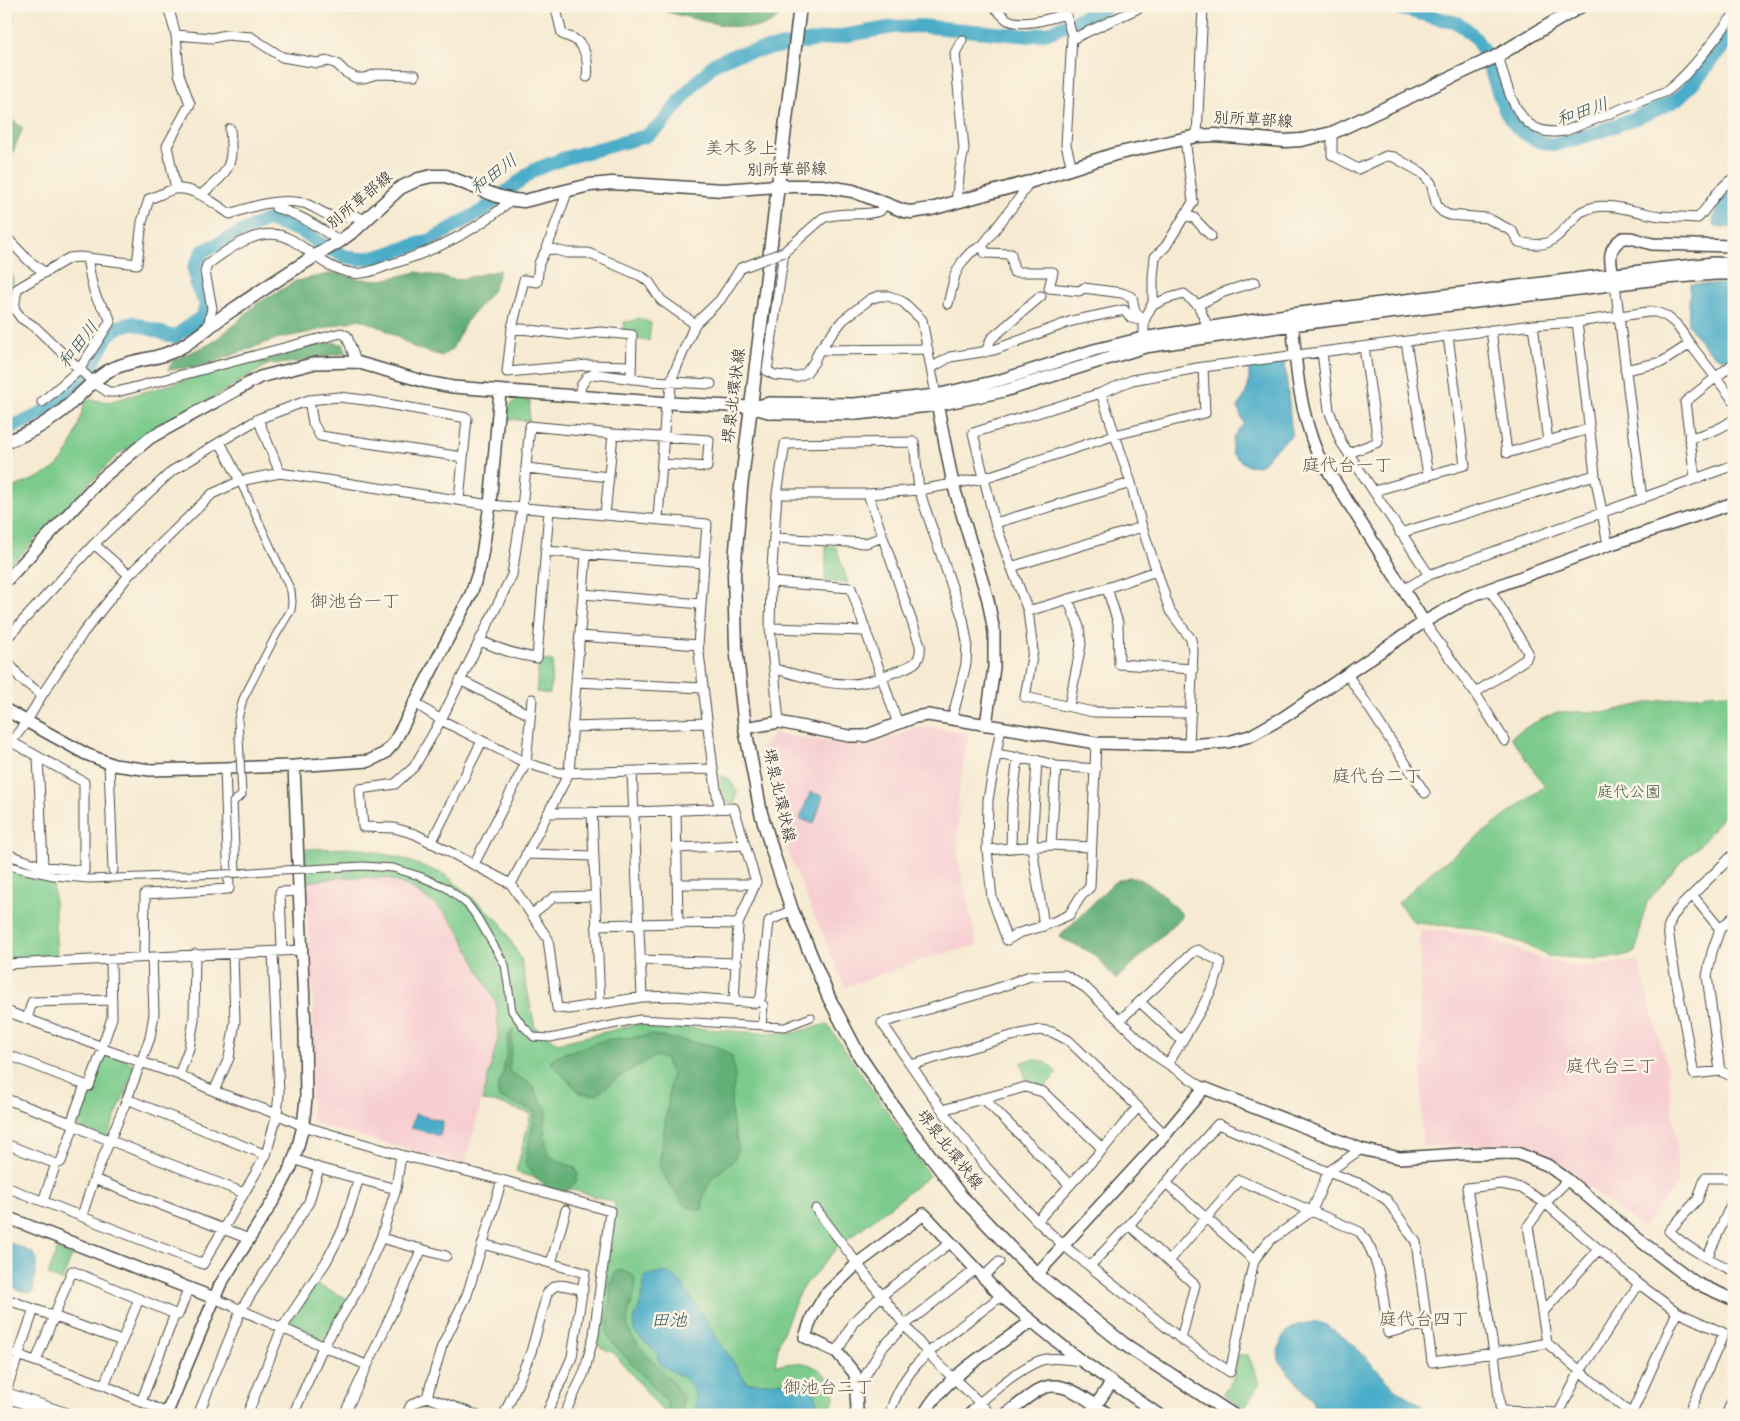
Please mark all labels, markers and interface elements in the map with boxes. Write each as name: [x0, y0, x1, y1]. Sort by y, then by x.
water label: 和田川: [1554, 94, 1612, 133]
street label: 別所草部線: [1213, 108, 1294, 134]
district label: 美木多上: [705, 139, 777, 161]
water label: 和田川: [467, 151, 523, 201]
street label: 別所草部線: [747, 160, 827, 182]
street label: 別所草部線: [323, 167, 398, 235]
water label: 和田川: [54, 318, 105, 374]
street label: 堺泉北環状線: [719, 347, 751, 445]
district label: 庭代台一丁: [1302, 456, 1392, 478]
district label: 御池台一丁: [310, 592, 400, 614]
street label: 堺泉北環状線: [757, 747, 799, 845]
district label: 庭代台二丁: [1332, 767, 1422, 789]
park label: 庭代公園: [1597, 784, 1661, 804]
district label: 庭代台三丁: [1566, 1057, 1656, 1079]
street label: 堺泉北環状線: [911, 1106, 987, 1195]
district label: 庭代台四丁: [1379, 1310, 1469, 1332]
water label: 田池: [651, 1311, 688, 1333]
district label: 御池台二丁: [783, 1378, 873, 1400]

